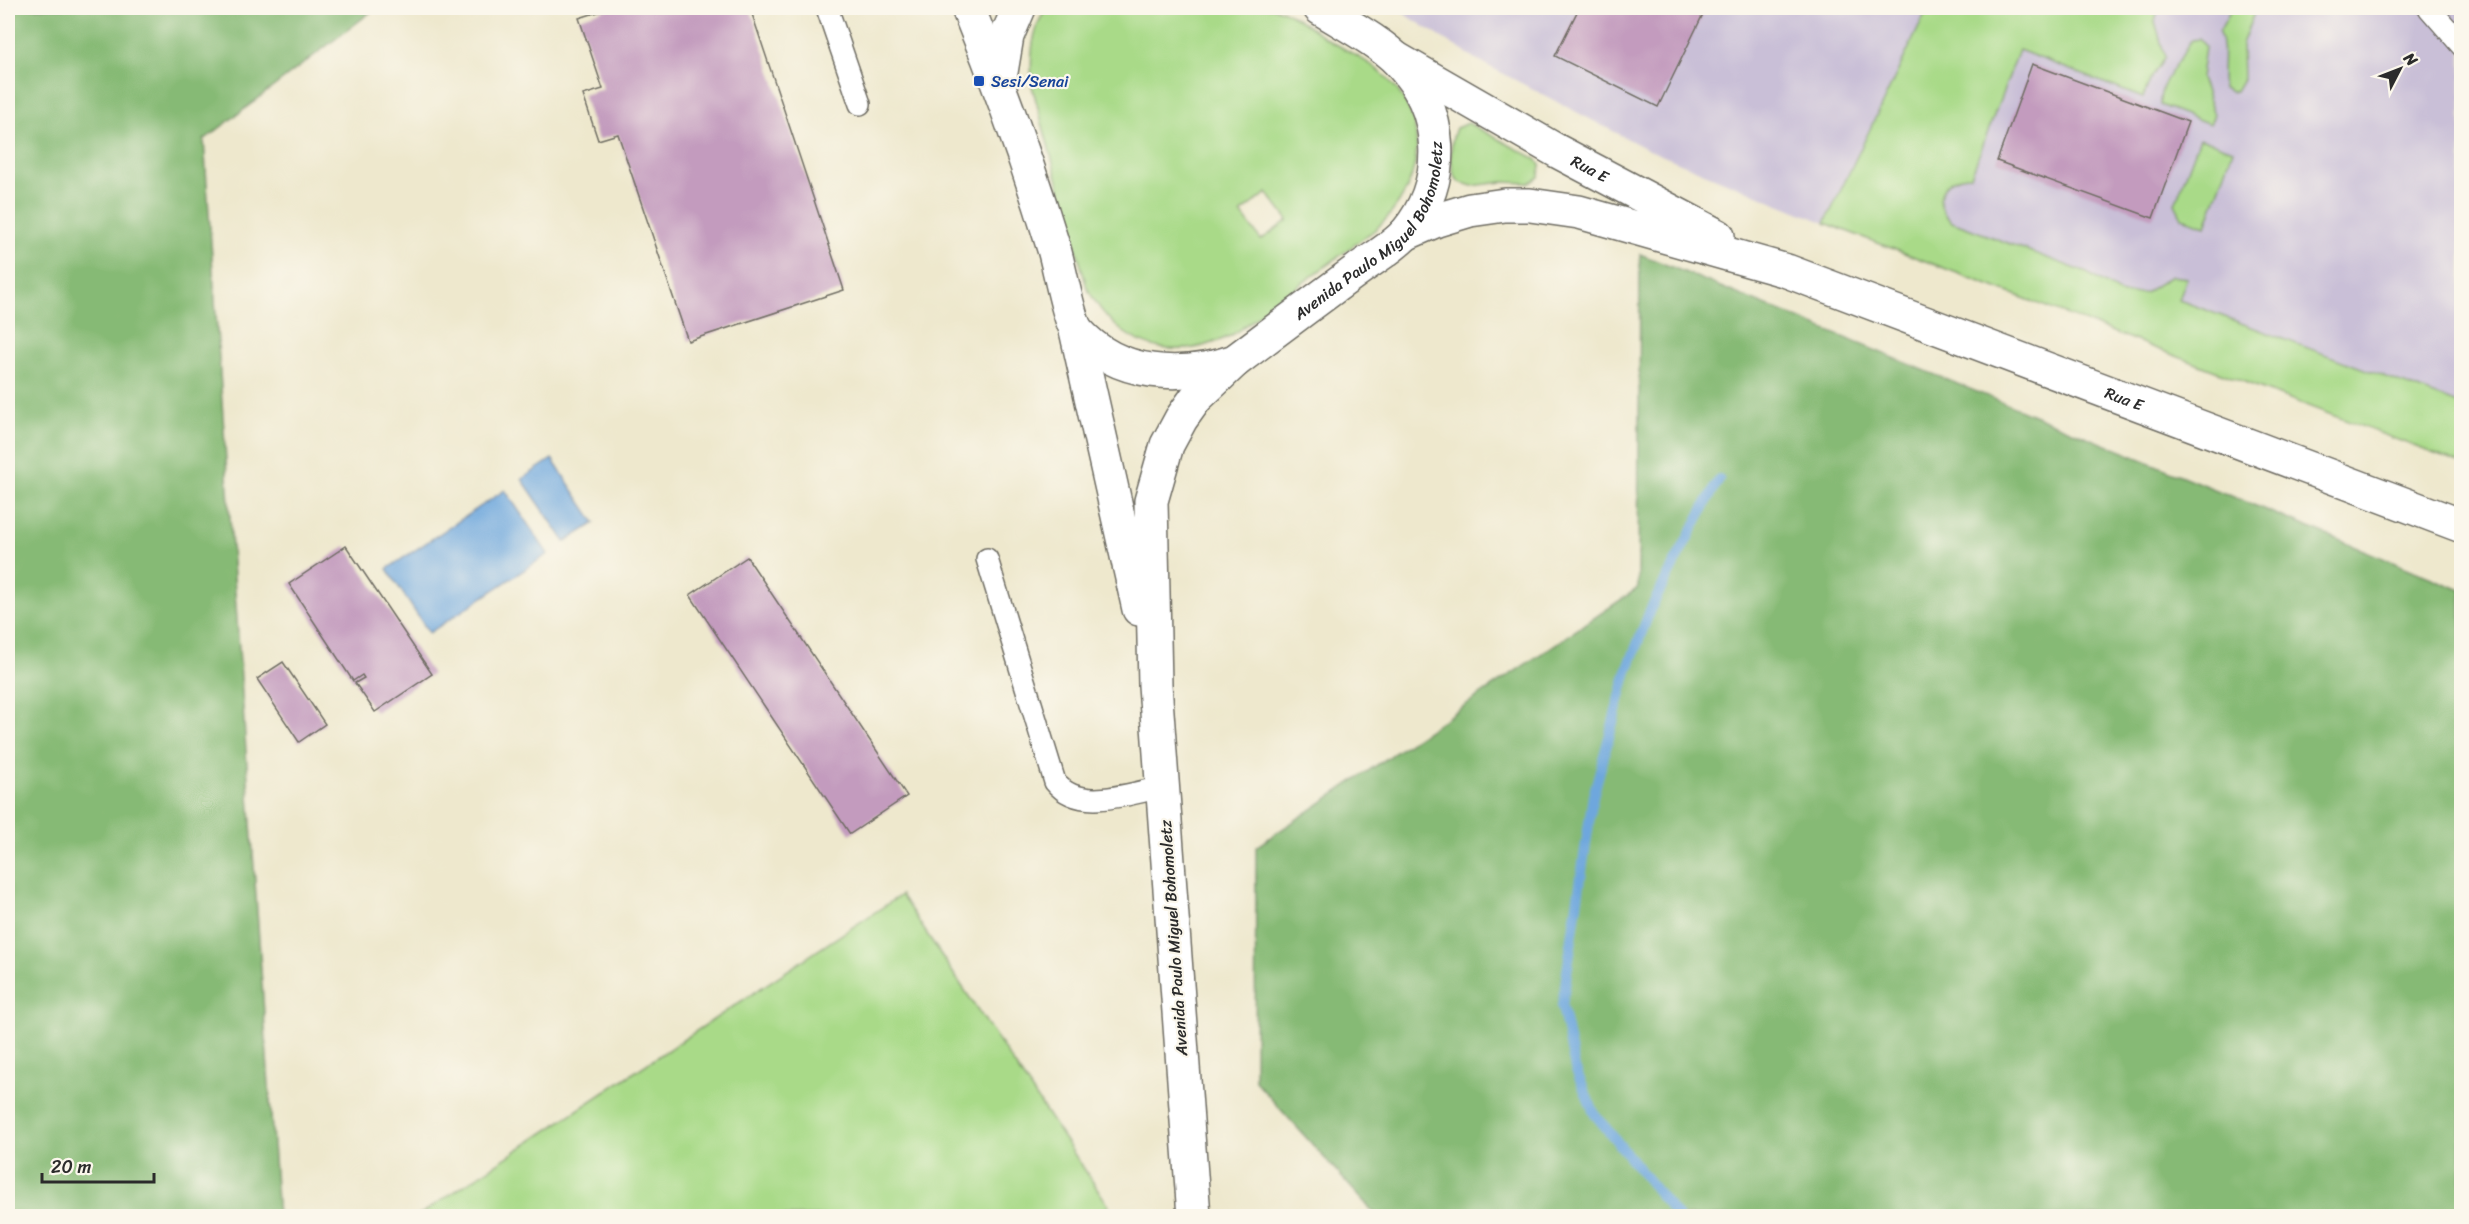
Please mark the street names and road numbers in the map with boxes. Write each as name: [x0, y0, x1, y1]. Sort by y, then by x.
street label: Avenida Paulo Miguel Bohomoletz: [1286, 140, 1451, 328]
street label: Rua E: [1566, 147, 1615, 191]
street label: Rua E: [2101, 378, 2149, 420]
street label: Avenida Paulo Miguel Bohomoletz: [1151, 819, 1196, 1058]

